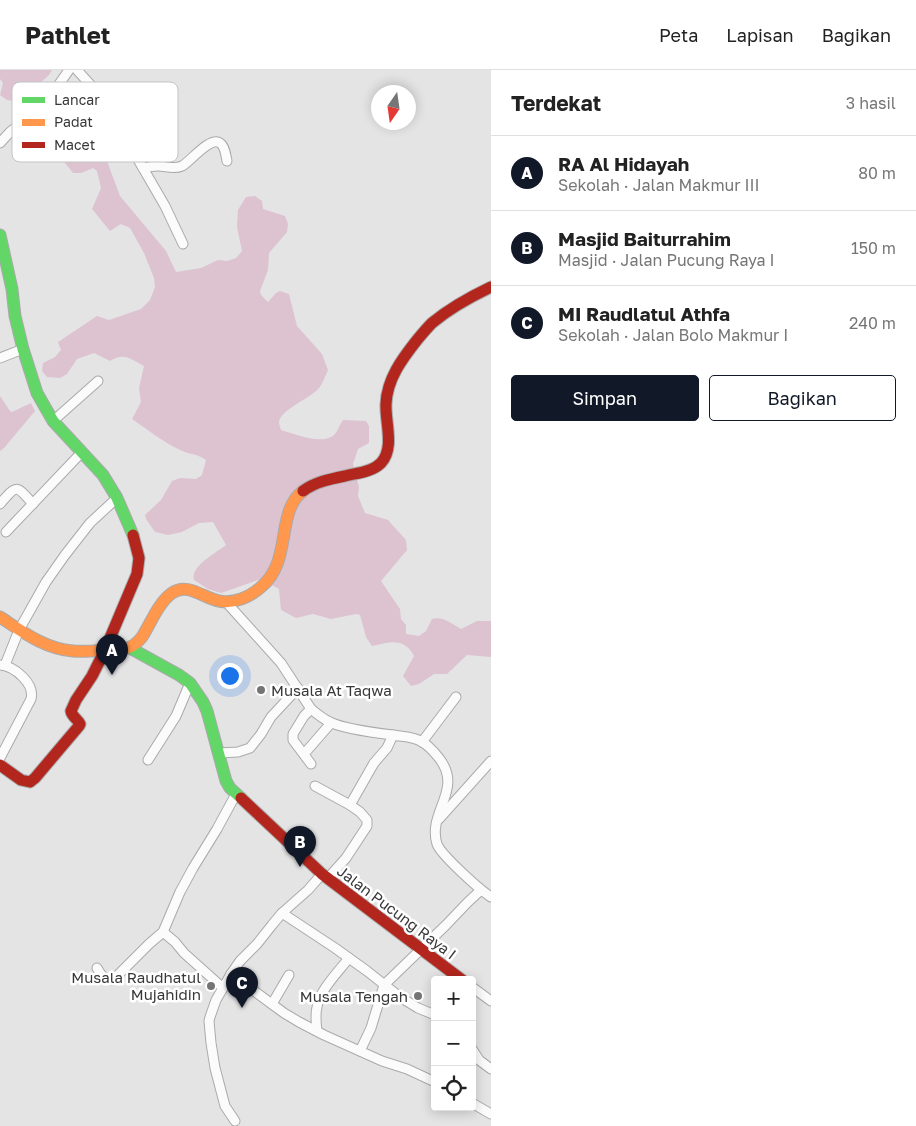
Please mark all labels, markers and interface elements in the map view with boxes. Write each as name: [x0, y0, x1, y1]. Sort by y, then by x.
text: Pathlet: [25, 20, 110, 49]
text: Peta: [659, 24, 698, 46]
text: Lapisan: [726, 24, 794, 46]
text: Bagikan: [822, 24, 891, 46]
legend: [12, 82, 178, 162]
north arrow: [371, 85, 416, 130]
text: Terdekat: [511, 90, 601, 116]
text: Lancar: [54, 91, 100, 108]
text: 3 hasil: [846, 93, 896, 113]
text: Padat: [54, 113, 93, 130]
text: Macet: [54, 136, 95, 153]
text: RA Al Hidayah: [558, 152, 689, 175]
text: A: [521, 163, 533, 183]
text: 80 m: [858, 163, 896, 183]
text: Sekolah · Jalan Makmur III: [558, 175, 760, 195]
text: Masjid Baiturrahim: [558, 227, 731, 250]
text: B: [521, 238, 533, 258]
text: 150 m: [851, 238, 896, 258]
text: Masjid · Jalan Pucung Raya I: [558, 250, 775, 270]
text: MI Raudlatul Athfa: [558, 302, 730, 325]
text: C: [521, 313, 533, 333]
text: 240 m: [849, 313, 896, 333]
text: Sekolah · Jalan Bolo Makmur I: [558, 325, 788, 345]
button: Simpan: [511, 375, 699, 421]
button: Bagikan: [709, 375, 896, 421]
pin: A: [96, 634, 128, 675]
your location: [217, 663, 243, 689]
place label: Musala At Taqwa: [271, 681, 392, 699]
marker: Musala At Taqwa: [255, 684, 267, 696]
pin: B: [284, 826, 316, 867]
street label: Jalan Pucung Raya I: [334, 861, 460, 963]
pin: C: [226, 967, 258, 1008]
place label: Musala Raudhatul Mujahidin: [71, 968, 201, 1003]
map controls: [431, 976, 476, 1111]
button: +: [431, 976, 476, 1021]
marker: Musala Raudhatul Mujahidin: [205, 980, 217, 992]
place label: Musala Tengah: [300, 987, 408, 1005]
marker: Musala Tengah: [412, 990, 424, 1002]
button: −: [431, 1021, 476, 1066]
button: locate: [431, 1066, 476, 1111]

